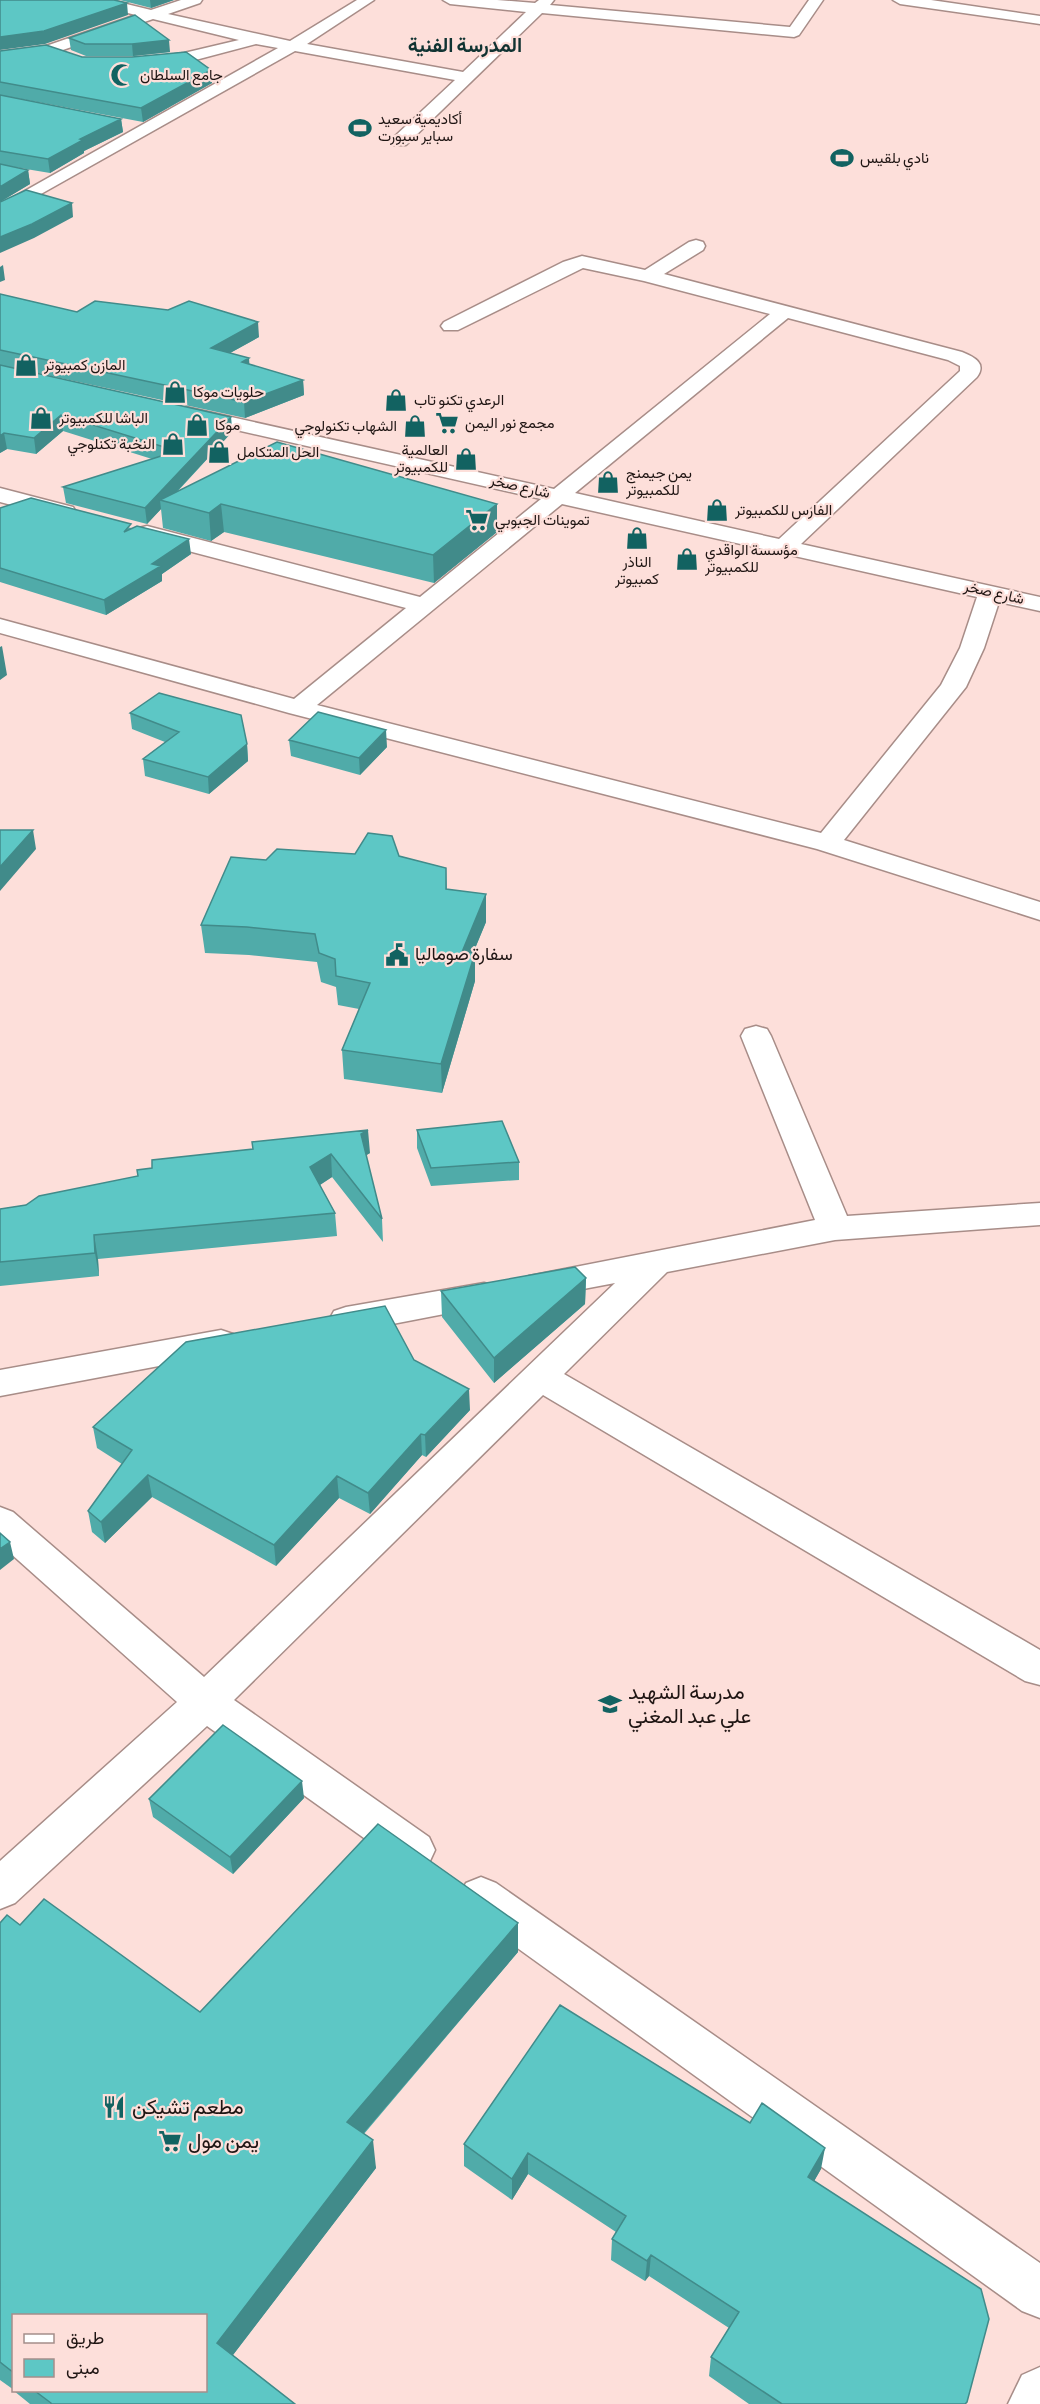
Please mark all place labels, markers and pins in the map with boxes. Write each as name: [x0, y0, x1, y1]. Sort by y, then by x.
mosque icon: جامع السلطان: [109, 62, 135, 88]
place label: جامع السلطان: [140, 68, 223, 86]
place label: أكاديمية سعيد سباير سبورت: [378, 111, 463, 145]
sports icon: أكاديمية سعيد سباير سبورت: [347, 115, 373, 141]
sports icon: نادي بلقيس: [829, 145, 855, 171]
place label: نادي بلقيس: [860, 151, 929, 171]
shop icon: المازن كمبيوتر: [13, 352, 39, 378]
place label: المازن كمبيوتر: [43, 358, 125, 374]
shop icon: حلويات موكا: [162, 379, 188, 405]
place label: حلويات موكا: [193, 385, 264, 401]
shop icon: الرعدي تكنو تاب: [383, 387, 409, 413]
place label: الرعدي تكنو تاب: [414, 393, 504, 413]
shop icon: الباشا للكمبيوتر: [28, 405, 54, 431]
supermarket icon: مجمع نور اليمن: [434, 410, 460, 436]
place label: الباشا للكمبيوتر: [58, 411, 148, 427]
shop icon: موكا: [184, 412, 210, 438]
shop icon: الشهاب تكنولوجي: [402, 413, 428, 439]
place label: مجمع نور اليمن: [465, 416, 555, 434]
place label: موكا: [215, 418, 240, 434]
place label: الشهاب تكنولوجي: [294, 419, 397, 439]
shop icon: النخبة تكنلوجي: [160, 431, 186, 457]
place label: النخبة تكنلوجي: [68, 437, 155, 457]
shop icon: الحل المتكامل: [206, 439, 232, 465]
place label: العالمية للكمبيوتر: [393, 443, 448, 476]
place label: الحل المتكامل: [237, 445, 319, 461]
shop icon: العالمية للكمبيوتر: [453, 446, 479, 472]
place label: يمن جيمنج للكمبيوتر: [625, 466, 692, 499]
shop icon: يمن جيمنج للكمبيوتر: [595, 469, 621, 495]
shop icon: الفارس للكمبيوتر: [704, 497, 730, 523]
place label: الفارس للكمبيوتر: [734, 503, 832, 520]
supermarket icon: تموينات الجبوبي: [464, 507, 490, 533]
place label: تموينات الجبوبي: [495, 513, 590, 533]
shop icon: الناذر كمبيوتر: [624, 525, 650, 551]
place label: مؤسسة الواقدي للكمبيوتر: [704, 543, 798, 576]
shop icon: مؤسسة الواقدي للكمبيوتر: [674, 546, 700, 572]
place label: الناذر كمبيوتر: [614, 555, 659, 588]
public building icon: سفارة صوماليا: [384, 942, 410, 968]
place label: سفارة صوماليا: [415, 946, 513, 965]
place label: مدرسة الشهيد علي عبد المغني: [628, 1682, 751, 1733]
school or university icon: مدرسة الشهيد علي عبد المغني: [597, 1691, 623, 1717]
restaurant icon: مطعم تشيكن: [101, 2094, 127, 2120]
place label: مطعم تشيكن: [132, 2097, 244, 2121]
supermarket icon: يمن مول: [157, 2128, 183, 2154]
place label: يمن مول: [188, 2131, 259, 2154]

